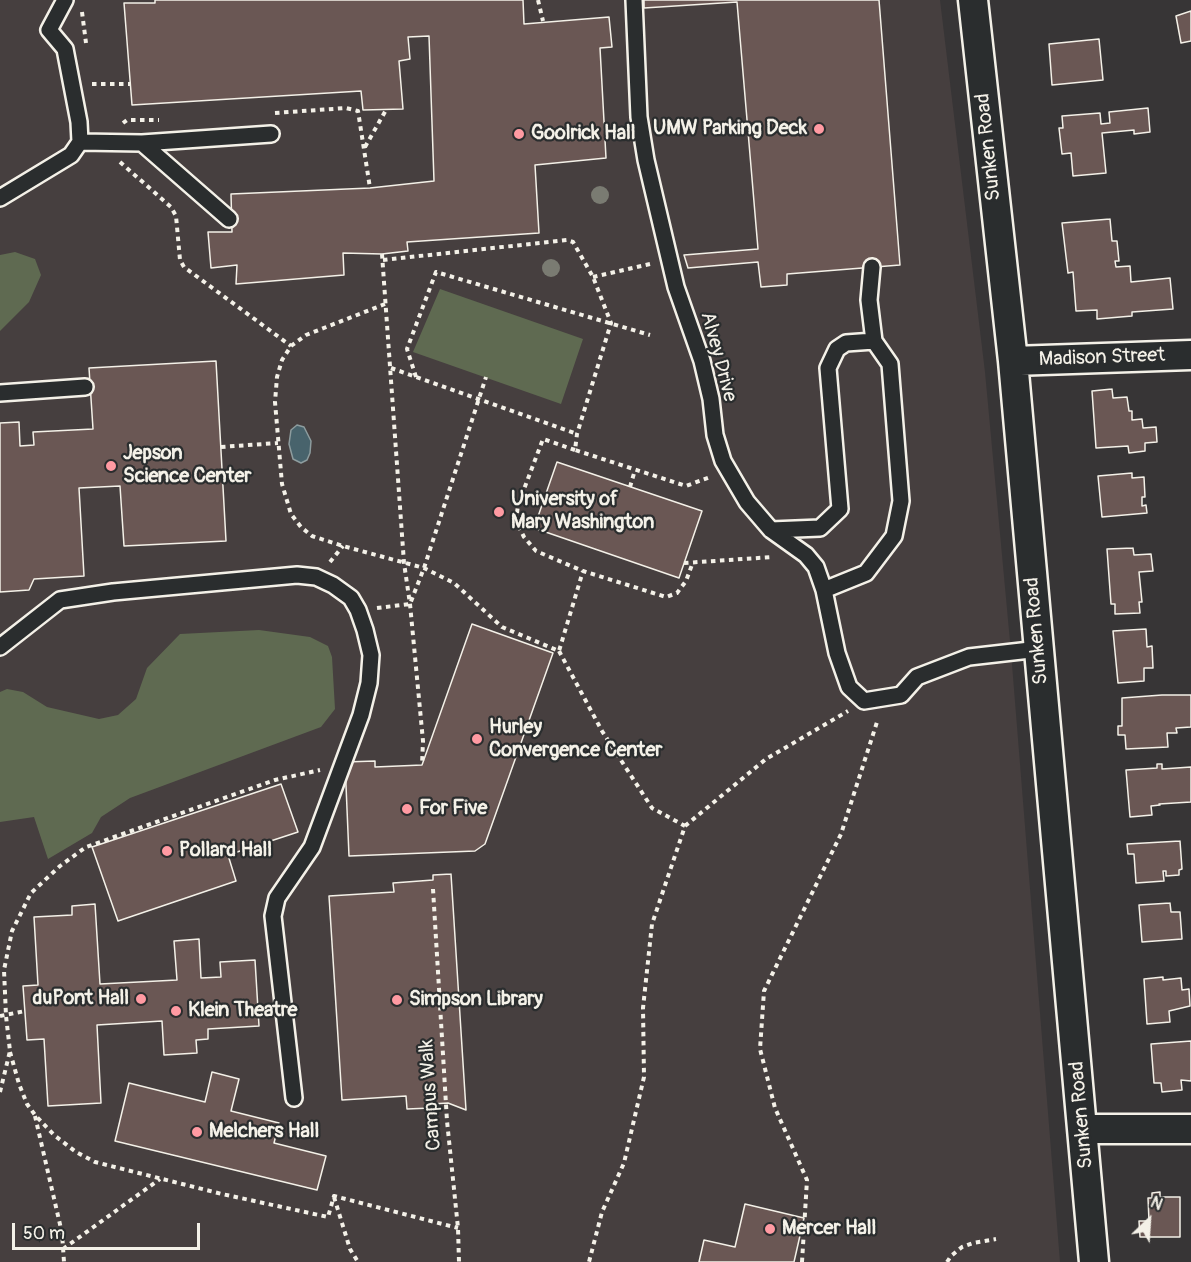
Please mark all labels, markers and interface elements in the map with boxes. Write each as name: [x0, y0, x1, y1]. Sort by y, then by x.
street label: Sunken Road: [971, 92, 1007, 202]
place label: UMW Parking Deck: [653, 117, 807, 141]
place label: Goolrick Hall: [531, 122, 636, 146]
marker: UMW Parking Deck: [812, 122, 826, 136]
marker: Goolrick Hall: [512, 127, 526, 141]
street label: Alvey Drive: [694, 309, 742, 405]
street label: Madison Street: [1038, 344, 1166, 372]
place label: Jepson Science Center: [123, 442, 251, 489]
marker: Jepson Science Center: [104, 459, 118, 473]
place label: University of Mary Washington: [511, 488, 654, 535]
marker: University of Mary Washington: [492, 505, 506, 519]
street label: Sunken Road: [1020, 576, 1054, 686]
place label: Hurley Convergence Center: [489, 716, 662, 763]
marker: Hurley Convergence Center: [470, 732, 484, 746]
place label: For Five: [419, 797, 487, 821]
marker: For Five: [400, 802, 414, 816]
place label: Pollard Hall: [179, 839, 272, 863]
marker: Pollard Hall: [160, 844, 174, 858]
place label: duPont Hall: [33, 987, 129, 1011]
place label: Simpson Library: [409, 988, 543, 1012]
marker: duPont Hall: [134, 992, 148, 1006]
marker: Simpson Library: [390, 993, 404, 1007]
place label: Klein Theatre: [188, 999, 297, 1023]
marker: Klein Theatre: [169, 1004, 183, 1018]
street label: Campus Walk: [415, 1038, 447, 1152]
street label: Sunken Road: [1065, 1060, 1099, 1170]
place label: Melchers Hall: [209, 1120, 319, 1144]
marker: Melchers Hall: [190, 1125, 204, 1139]
north arrow: [1119, 1190, 1179, 1250]
text: N: [1147, 1192, 1166, 1215]
scale bar: [15, 1211, 202, 1249]
place label: Mercer Hall: [782, 1217, 876, 1241]
text: 50 m: [23, 1222, 65, 1245]
marker: Mercer Hall: [763, 1222, 777, 1236]

